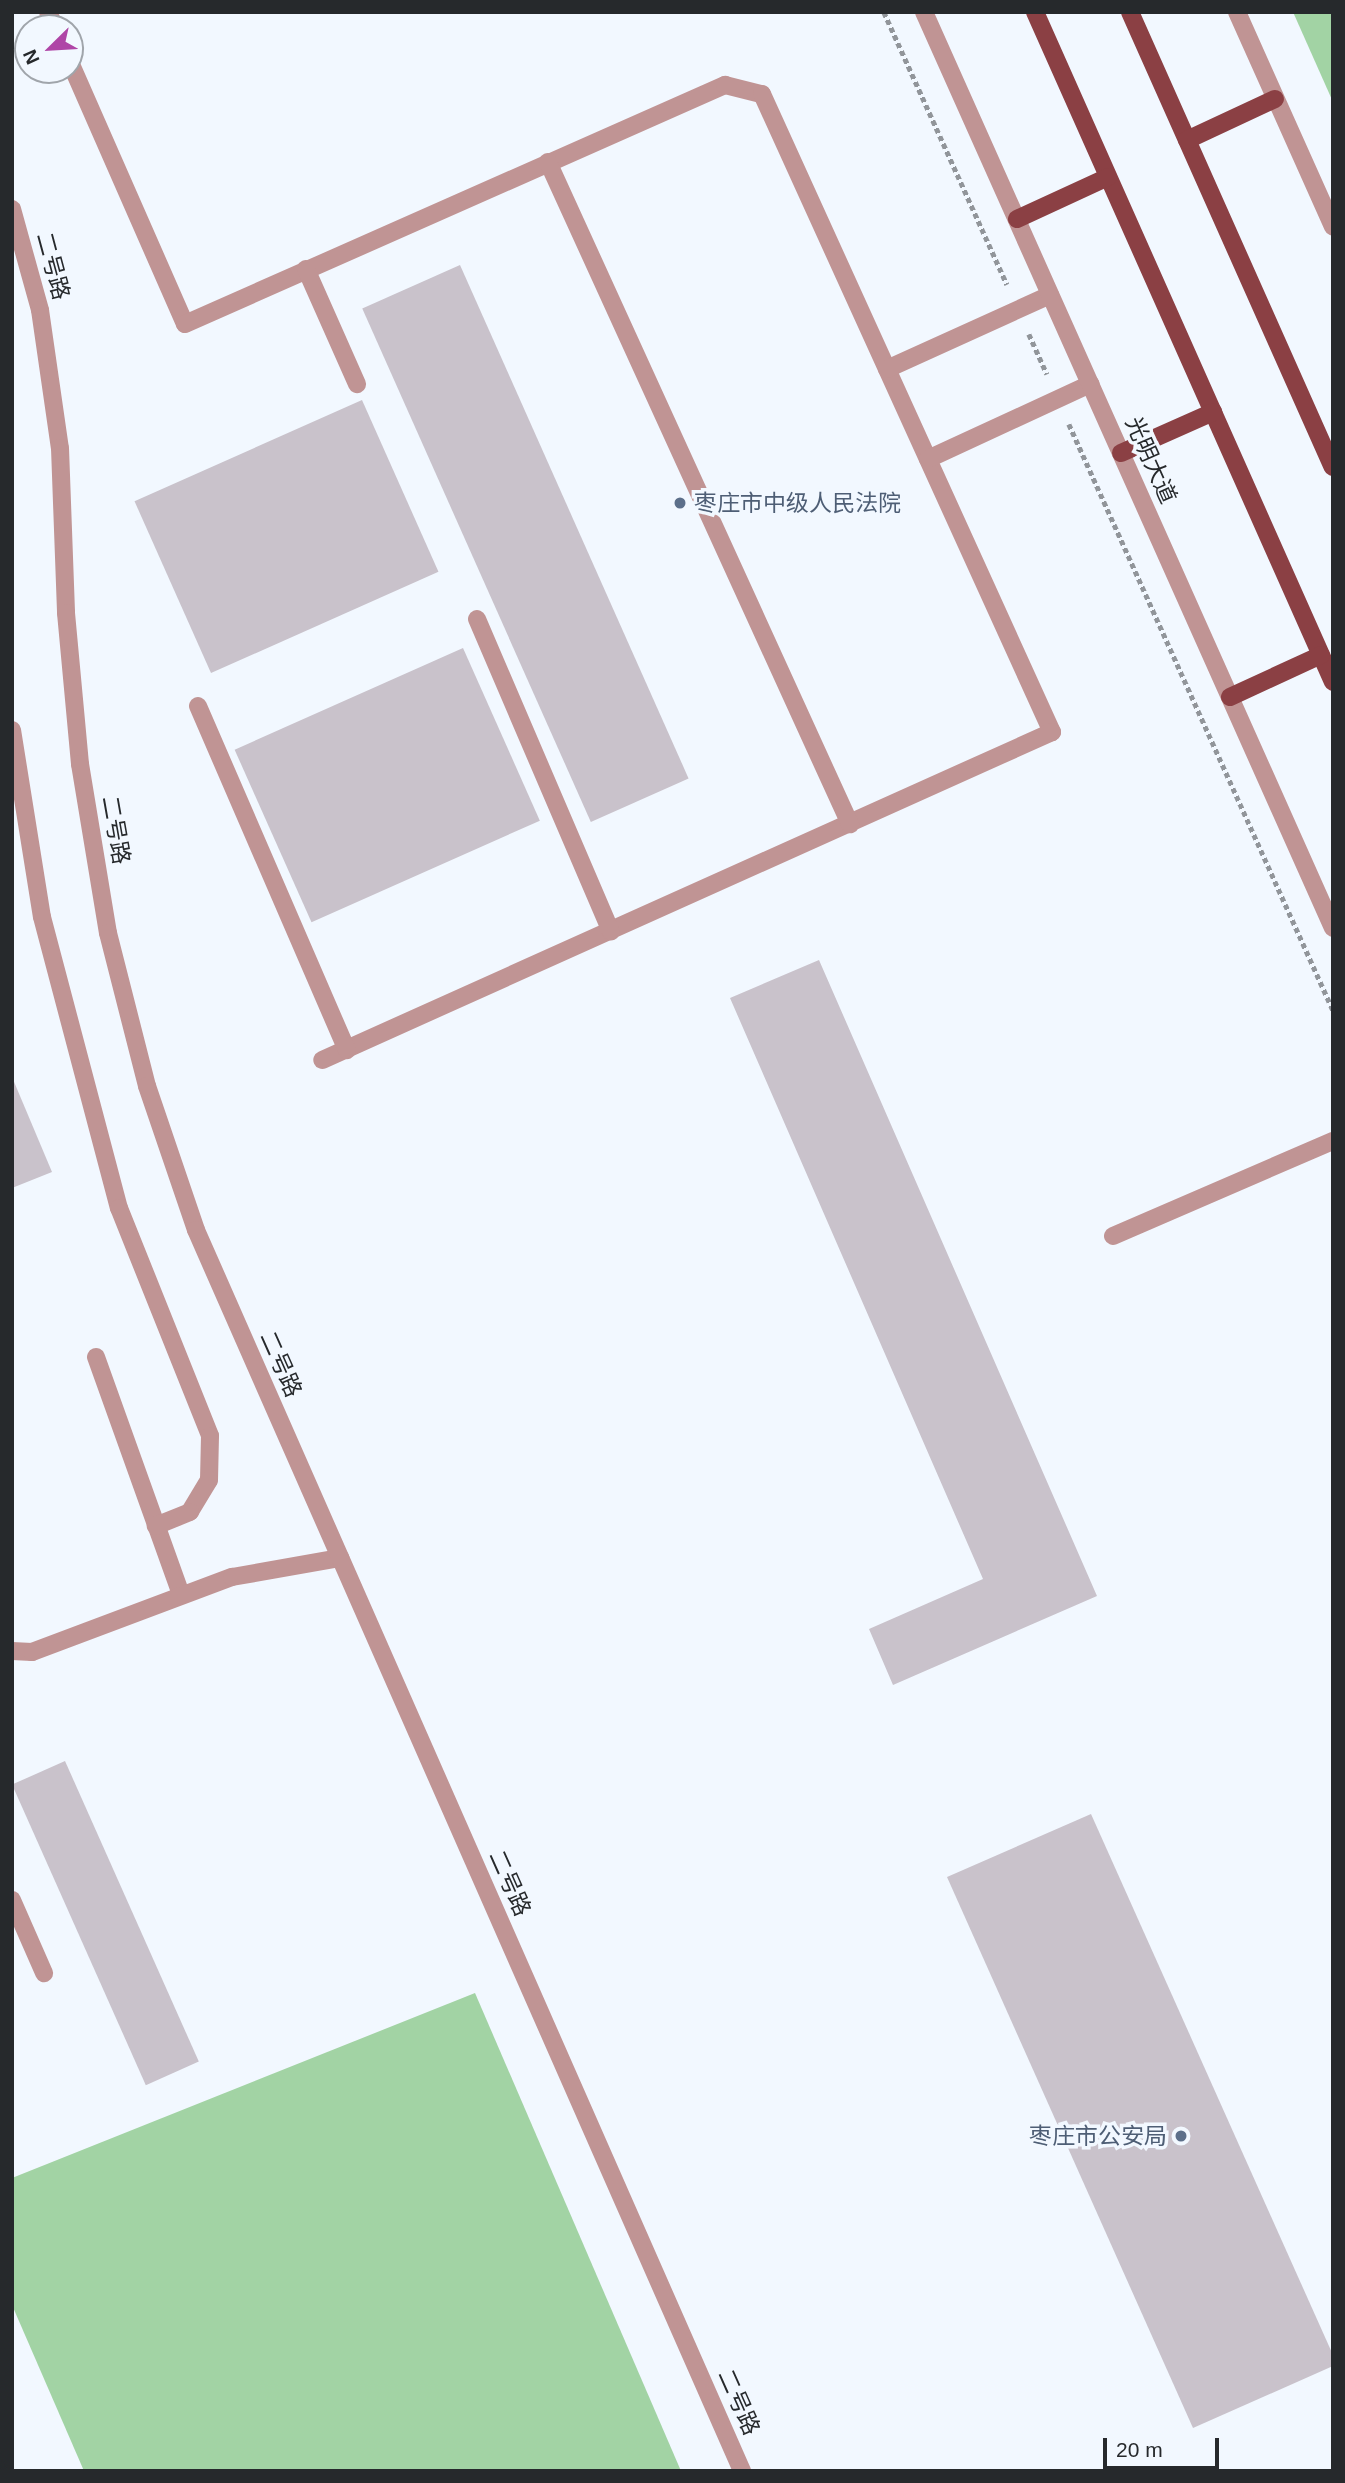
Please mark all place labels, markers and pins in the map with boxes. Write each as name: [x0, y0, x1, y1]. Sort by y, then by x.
place label: 枣庄市中级人民法院: [694, 489, 901, 517]
marker: 枣庄市中级人民法院: [672, 495, 688, 511]
place label: 枣庄市公安局: [1029, 2122, 1167, 2150]
marker: 枣庄市公安局: [1173, 2128, 1189, 2144]

